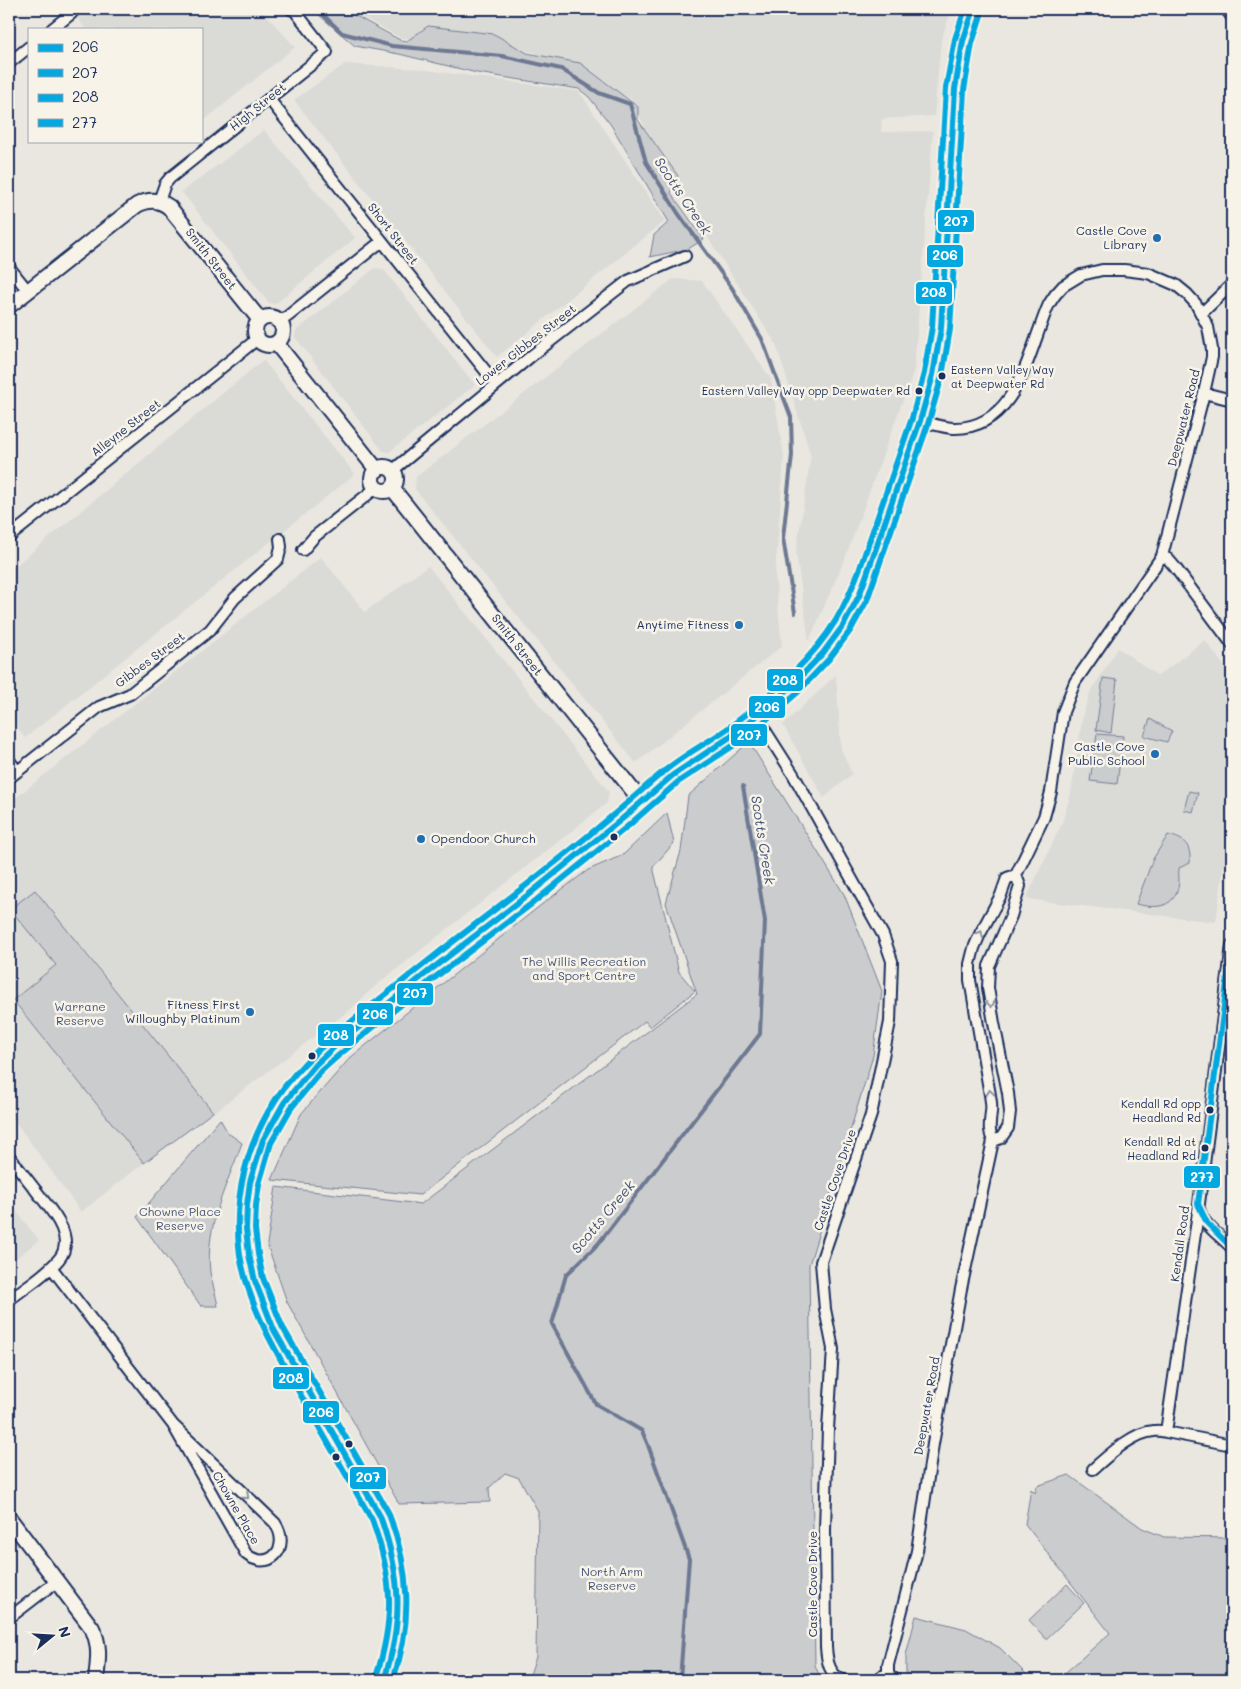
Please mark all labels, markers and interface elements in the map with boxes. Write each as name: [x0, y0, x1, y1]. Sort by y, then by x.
legend: [28, 28, 202, 142]
text: 206: [72, 36, 99, 56]
text: 207: [72, 62, 98, 82]
street label: High Street: [226, 79, 289, 134]
text: 208: [72, 86, 99, 106]
text: 277: [72, 112, 97, 132]
water label: Scotts Creek: [650, 153, 717, 239]
street label: Short Street: [365, 199, 423, 267]
line badge: 207: [937, 209, 975, 233]
text: 207: [944, 211, 969, 230]
place label: Castle Cove Library: [1076, 222, 1147, 252]
street label: Smith Street: [183, 224, 241, 292]
marker: Castle Cove Library: [1151, 232, 1163, 244]
line badge: 206: [926, 244, 964, 268]
text: 206: [932, 245, 958, 264]
line badge: 208: [915, 281, 953, 305]
text: 208: [921, 282, 947, 301]
street label: Lower Gibbes Street: [472, 300, 579, 388]
place label: Eastern Valley Way at Deepwater Rd: [951, 362, 1054, 391]
street label: Deepwater Road: [1163, 367, 1203, 468]
marker: Eastern Valley Way at Deepwater Rd: [937, 371, 947, 381]
place label: Eastern Valley Way opp Deepwater Rd: [702, 383, 910, 398]
marker: Eastern Valley Way opp Deepwater Rd: [914, 386, 924, 396]
street label: Alleyne Street: [87, 395, 163, 459]
street label: Smith Street: [489, 610, 547, 678]
place label: Anytime Fitness: [637, 616, 729, 632]
marker: Anytime Fitness: [733, 619, 745, 631]
street label: Gibbes Street: [111, 628, 187, 691]
line badge: 208: [766, 668, 804, 692]
text: 208: [772, 670, 798, 689]
line badge: 206: [748, 695, 786, 719]
text: 206: [754, 697, 780, 716]
line badge: 207: [730, 723, 768, 747]
text: 207: [737, 725, 762, 744]
place label: Castle Cove Public School: [1068, 738, 1145, 768]
marker: Castle Cove Public School: [1149, 748, 1161, 760]
water label: Scotts Creek: [747, 794, 780, 886]
place label: Opendoor Church: [431, 830, 536, 846]
unlabelled marker: [609, 832, 619, 842]
marker: Opendoor Church: [415, 833, 427, 845]
one-way arrow: [974, 931, 984, 940]
park label: The Willis Recreation and Sport Centre: [522, 953, 646, 983]
line badge: 207: [396, 982, 434, 1006]
text: 207: [403, 983, 428, 1002]
place label: Fitness First Willoughby Platinum: [125, 996, 240, 1026]
park label: Warrane Reserve: [54, 998, 106, 1028]
one-way arrow: [985, 1000, 995, 1008]
line badge: 206: [356, 1002, 394, 1026]
text: 206: [362, 1004, 388, 1023]
marker: Fitness First Willoughby Platinum: [244, 1006, 256, 1018]
line badge: 208: [317, 1023, 355, 1047]
text: 208: [323, 1025, 349, 1044]
unlabelled marker: [307, 1051, 317, 1061]
one-way arrow: [985, 1089, 995, 1098]
place label: Kendall Rd opp Headland Rd: [1121, 1096, 1201, 1125]
marker: Kendall Rd opp Headland Rd: [1205, 1105, 1215, 1115]
street label: Castle Cove Drive: [809, 1127, 859, 1233]
place label: Kendall Rd at Headland Rd: [1124, 1134, 1196, 1163]
marker: Kendall Rd at Headland Rd: [1200, 1143, 1210, 1153]
line badge: 277: [1183, 1165, 1221, 1189]
text: 277: [1190, 1167, 1214, 1186]
water label: Scotts Creek: [566, 1176, 639, 1257]
park label: Chowne Place Reserve: [139, 1203, 221, 1233]
street label: Kendall Road: [1166, 1205, 1192, 1283]
street label: Deepwater Road: [909, 1355, 943, 1456]
line badge: 208: [272, 1366, 310, 1390]
text: 208: [278, 1368, 304, 1387]
line badge: 206: [302, 1400, 340, 1424]
text: 206: [308, 1402, 334, 1421]
unlabelled marker: [344, 1439, 354, 1449]
unlabelled marker: [331, 1452, 341, 1462]
line badge: 207: [349, 1466, 387, 1490]
text: 207: [356, 1467, 381, 1486]
street label: Chowne Place: [209, 1468, 264, 1547]
one-way arrow: [240, 1490, 249, 1499]
street label: Castle Cove Drive: [804, 1531, 820, 1637]
park label: North Arm Reserve: [581, 1563, 643, 1593]
north arrow: [28, 1612, 78, 1662]
text: N: [54, 1624, 76, 1640]

